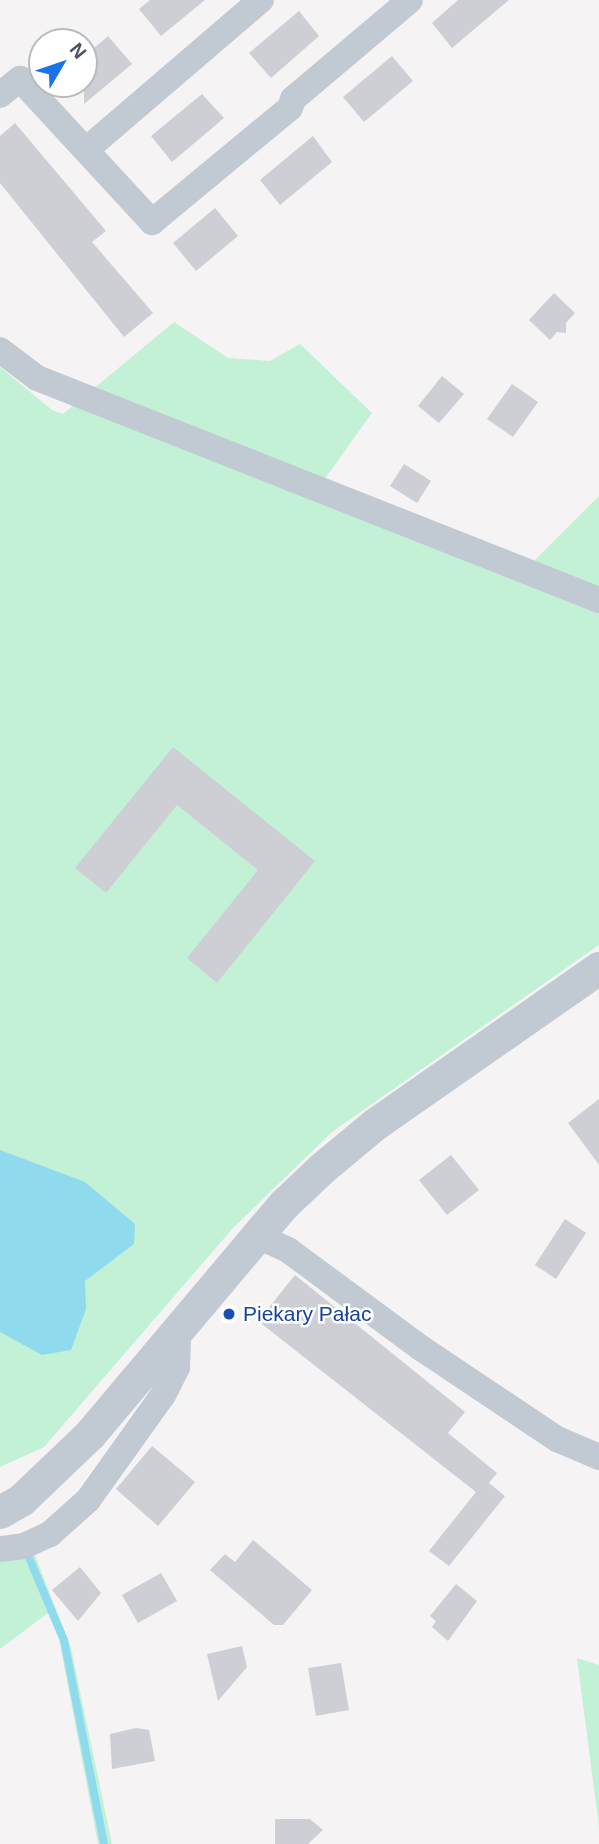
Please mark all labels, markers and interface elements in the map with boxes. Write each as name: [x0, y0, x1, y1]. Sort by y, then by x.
north arrow: [28, 28, 98, 98]
text: N: [66, 39, 91, 63]
place label: Piekary Pałac: [243, 1301, 371, 1327]
marker: Piekary Pałac: [221, 1306, 237, 1322]

